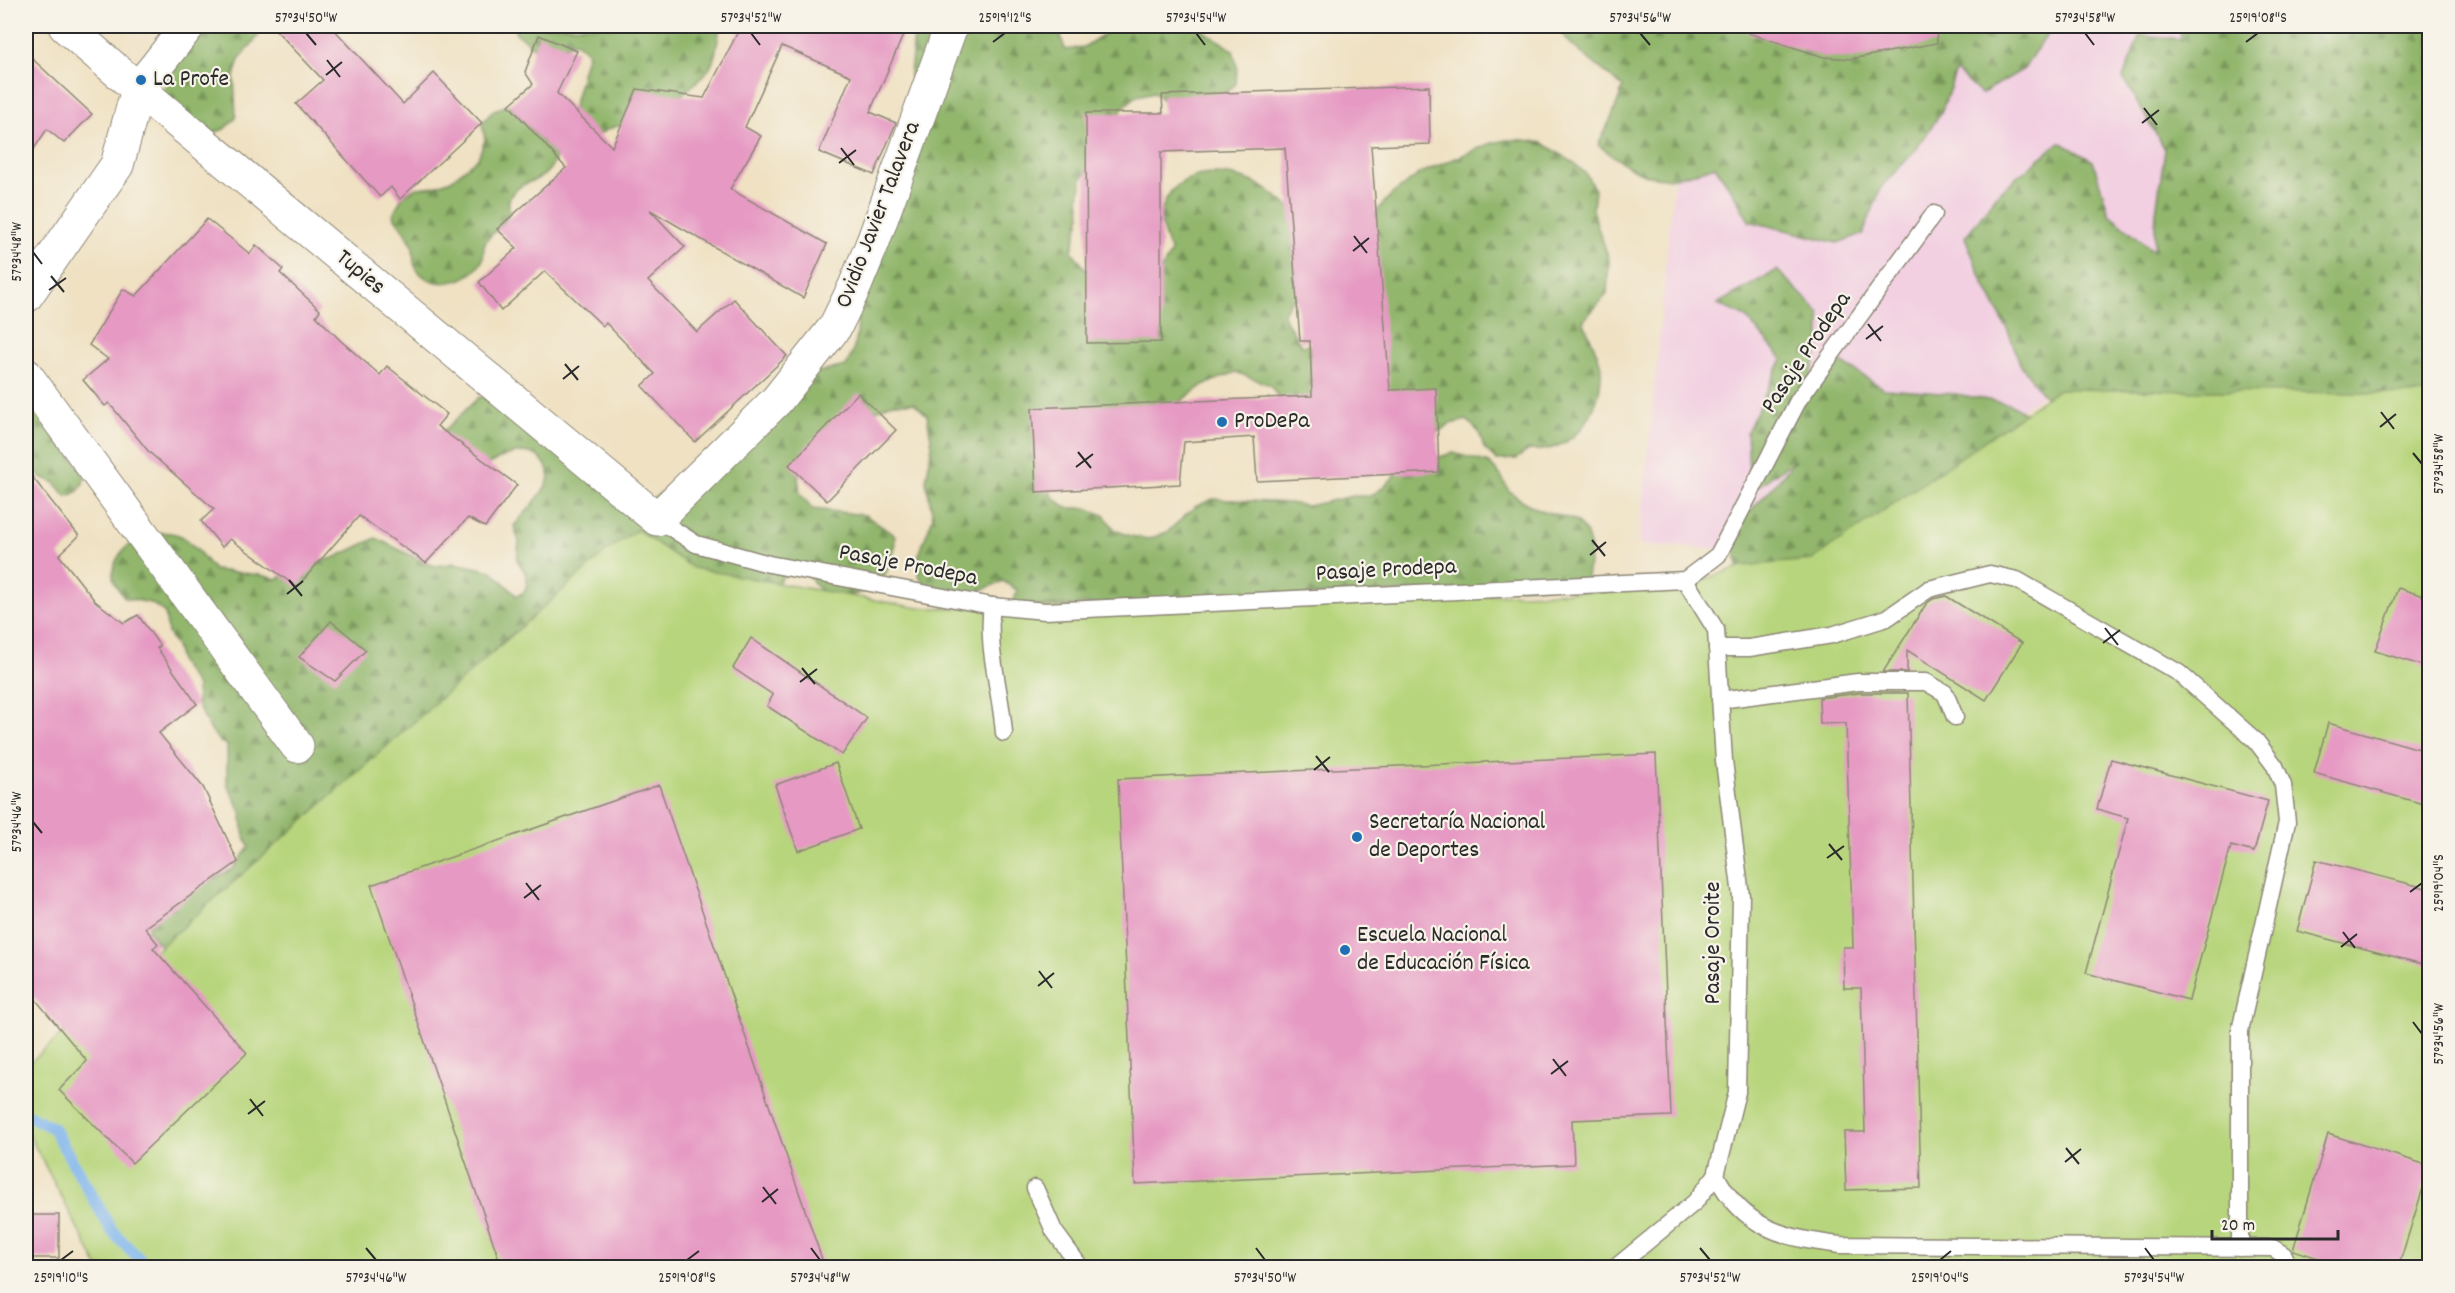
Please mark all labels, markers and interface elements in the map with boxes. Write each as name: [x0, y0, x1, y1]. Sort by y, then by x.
text: 57°34'50"W: [275, 8, 338, 30]
text: 57°34'52"W: [721, 8, 782, 30]
text: 25°19'12"S: [978, 8, 1032, 30]
text: 57°34'54"W: [1166, 8, 1227, 30]
text: 57°34'56"W: [1609, 8, 1671, 30]
text: 57°34'58"W: [2055, 8, 2116, 30]
text: 25°19'08"S: [2229, 8, 2287, 30]
place label: La Profe: [153, 63, 229, 97]
marker: La Profe: [134, 73, 148, 87]
street label: Ovidio Javier Talavera: [828, 116, 931, 313]
text: 57°34'48"W: [7, 222, 29, 282]
street label: Tupies: [328, 242, 392, 304]
street label: Pasaje Prodepa: [1754, 285, 1861, 421]
place label: ProDePa: [1234, 405, 1310, 439]
marker: ProDePa: [1215, 415, 1229, 429]
text: 57°34'58"W: [2429, 433, 2451, 494]
street label: Pasaje Prodepa: [836, 536, 981, 596]
street label: Pasaje Prodepa: [1315, 550, 1458, 592]
text: 57°34'46"W: [7, 791, 29, 852]
place label: Secretaría Nacional de Deportes: [1369, 806, 1546, 868]
marker: Secretaría Nacional de Deportes: [1350, 830, 1364, 844]
text: 25°19'04"S: [2429, 854, 2451, 912]
street label: Pasaje Oroite: [1697, 881, 1731, 1005]
place label: Escuela Nacional de Educación Física: [1357, 919, 1530, 981]
marker: Escuela Nacional de Educación Física: [1338, 943, 1352, 957]
text: 57°34'56"W: [2429, 1003, 2451, 1065]
scale bar: [2212, 1203, 2338, 1241]
text: 20 m: [2221, 1214, 2255, 1239]
text: 25°19'10"S: [34, 1268, 88, 1290]
text: 57°34'46"W: [346, 1268, 407, 1290]
text: 25°19'08"S: [658, 1268, 716, 1290]
text: 57°34'48"W: [790, 1268, 850, 1290]
text: 57°34'50"W: [1234, 1268, 1297, 1290]
text: 57°34'52"W: [1680, 1268, 1741, 1290]
text: 25°19'04"S: [1911, 1268, 1969, 1290]
text: 57°34'54"W: [2124, 1268, 2185, 1290]

